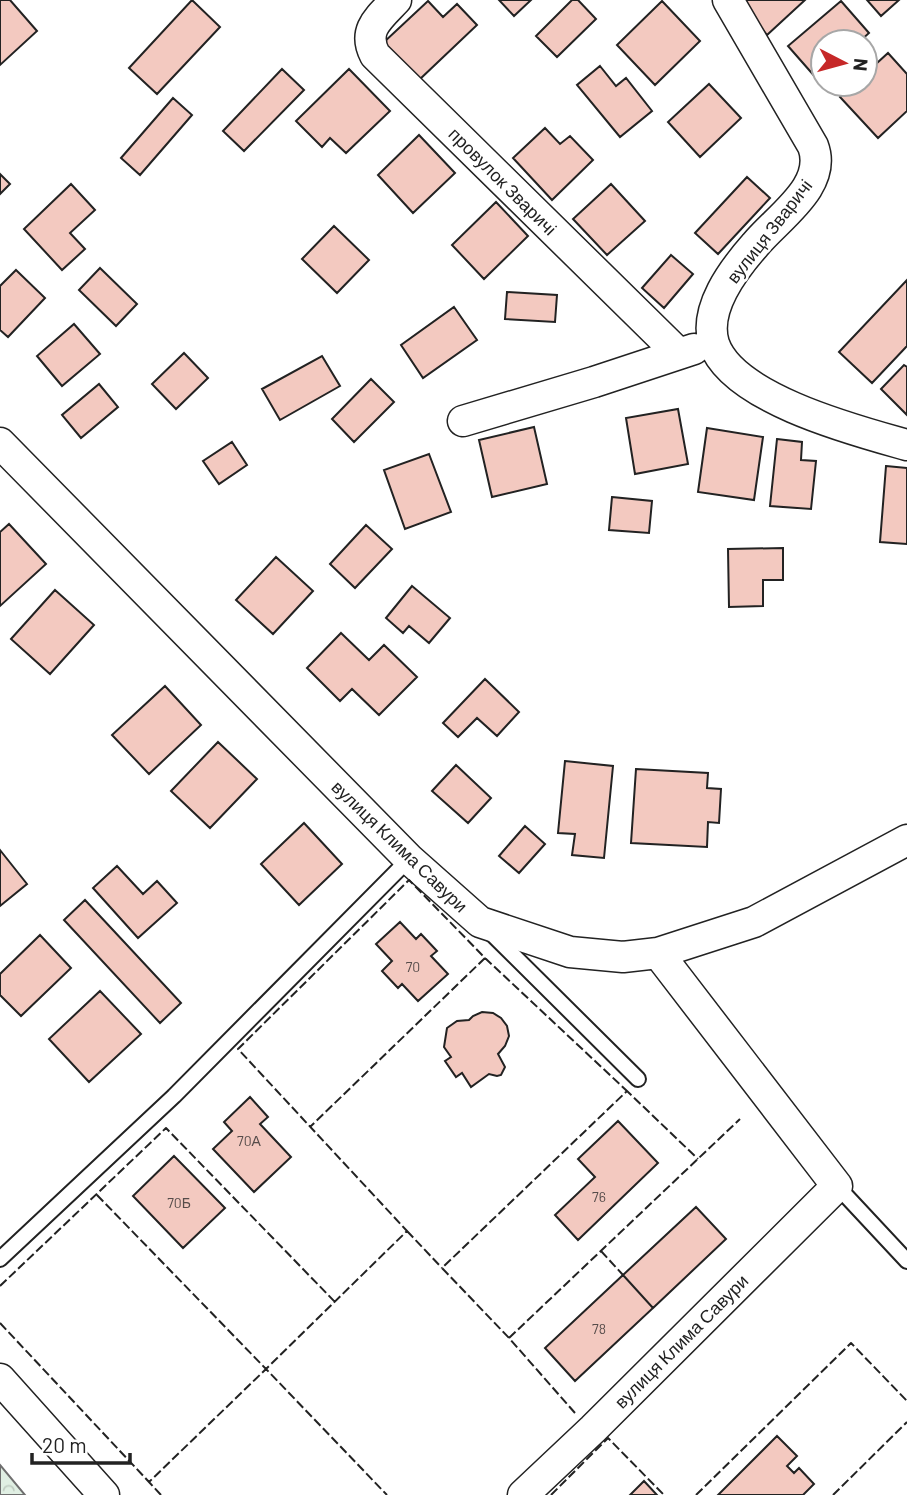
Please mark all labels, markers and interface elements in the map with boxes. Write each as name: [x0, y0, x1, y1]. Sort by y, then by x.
north arrow: [809, 28, 879, 98]
text: N: [849, 57, 874, 72]
street label: провулок Зваричі: [445, 123, 561, 239]
street label: вулиця Зваричі: [722, 175, 816, 287]
street label: вулиця Клима Савури: [328, 775, 472, 917]
house number: 70: [406, 958, 420, 975]
house number: 70А: [237, 1132, 262, 1149]
house number: 76: [592, 1188, 606, 1205]
house number: 70Б: [167, 1194, 191, 1211]
street label: вулиця Клима Савури: [609, 1269, 753, 1413]
house number: 78: [592, 1320, 606, 1337]
scale bar: [32, 1422, 130, 1466]
text: 20 m: [42, 1432, 87, 1457]

